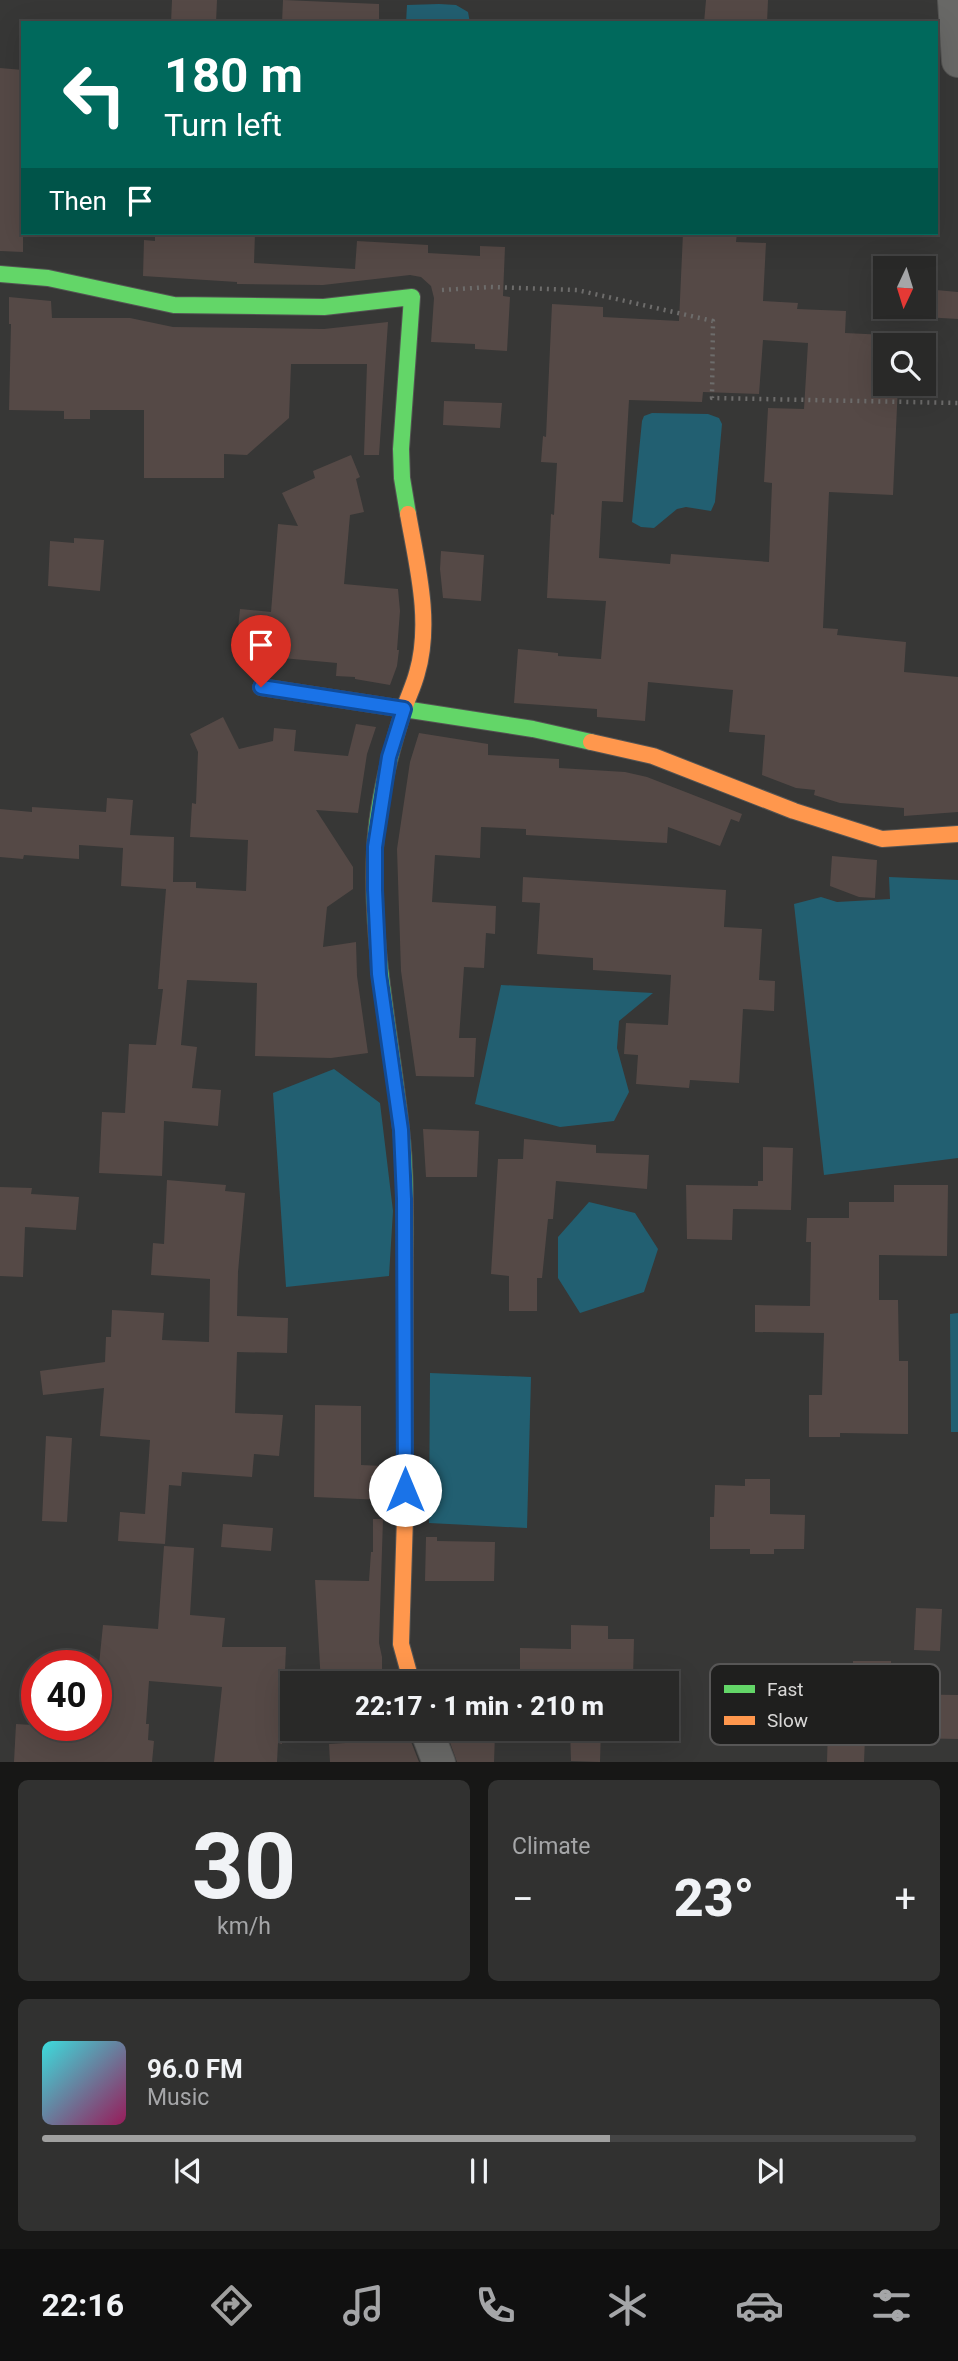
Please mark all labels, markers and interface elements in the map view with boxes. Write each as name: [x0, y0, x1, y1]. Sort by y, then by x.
text: 180 m: [164, 47, 303, 104]
icon: left: [49, 49, 140, 140]
text: Turn left: [164, 106, 282, 144]
icon: arrive: [121, 182, 159, 220]
text: Then: [49, 186, 107, 216]
north arrow: [873, 256, 936, 318]
map controls: [873, 256, 936, 396]
button: search: [873, 333, 936, 396]
pin: [231, 615, 291, 687]
icon: arrive: [242, 626, 280, 664]
position arrow: [368, 1453, 442, 1527]
speed limit sign: 40: [21, 1650, 112, 1741]
legend: [710, 1664, 940, 1745]
text: Fast: [767, 1678, 804, 1701]
text: 22:17 · 1 min · 210 m: [355, 1691, 604, 1721]
text: Slow: [767, 1709, 808, 1732]
text: 30: [192, 1814, 296, 1920]
text: Climate: [512, 1833, 591, 1860]
text: 23°: [674, 1868, 754, 1929]
text: −: [512, 1877, 534, 1921]
text: +: [894, 1877, 916, 1921]
text: km/h: [217, 1913, 271, 1940]
text: 96.0 FM: [147, 2054, 243, 2084]
text: Music: [147, 2084, 209, 2111]
icon: previous: [169, 2152, 207, 2190]
icon: pause: [460, 2152, 498, 2190]
icon: next: [751, 2152, 789, 2190]
icon: directions: [207, 2281, 256, 2330]
icon: music: [339, 2281, 388, 2330]
icon: phone: [471, 2281, 520, 2330]
icon: climate: [603, 2281, 652, 2330]
icon: car: [735, 2281, 784, 2330]
icon: filters: [867, 2281, 916, 2330]
text: 22:16: [42, 2286, 124, 2324]

